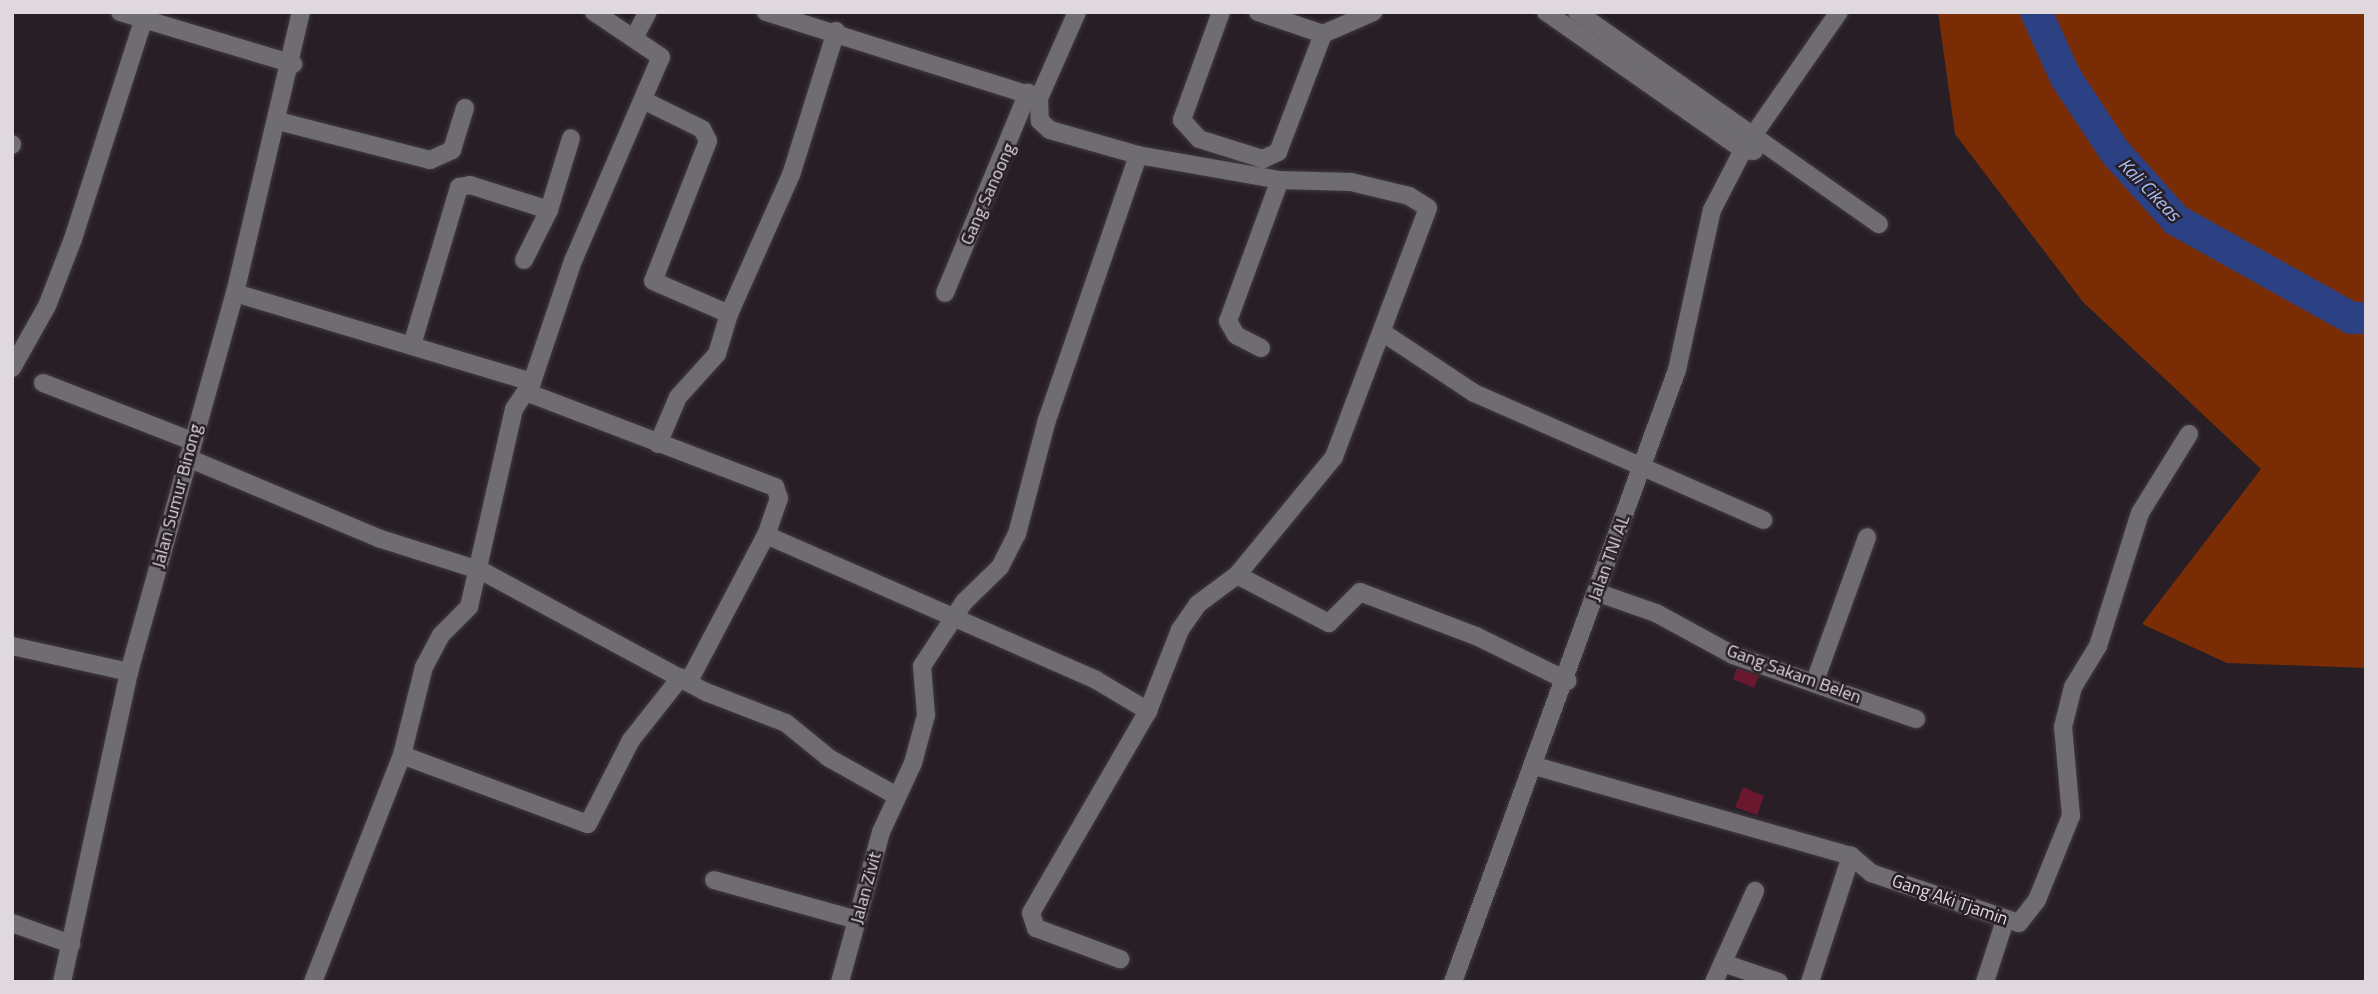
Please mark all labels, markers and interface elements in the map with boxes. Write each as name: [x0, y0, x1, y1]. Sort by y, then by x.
street label: Gang Sanoong: [956, 140, 1020, 248]
water label: Kali Cikeas: [2114, 153, 2186, 225]
street label: Jalan Sumur Binong: [147, 422, 207, 570]
street label: Jalan TNI AL: [1583, 512, 1635, 604]
street label: Gang Sakam Belen: [1724, 640, 1864, 708]
street label: Jalan Zivit: [846, 850, 886, 926]
street label: Gang Aki Tjamin: [1889, 870, 2011, 930]

